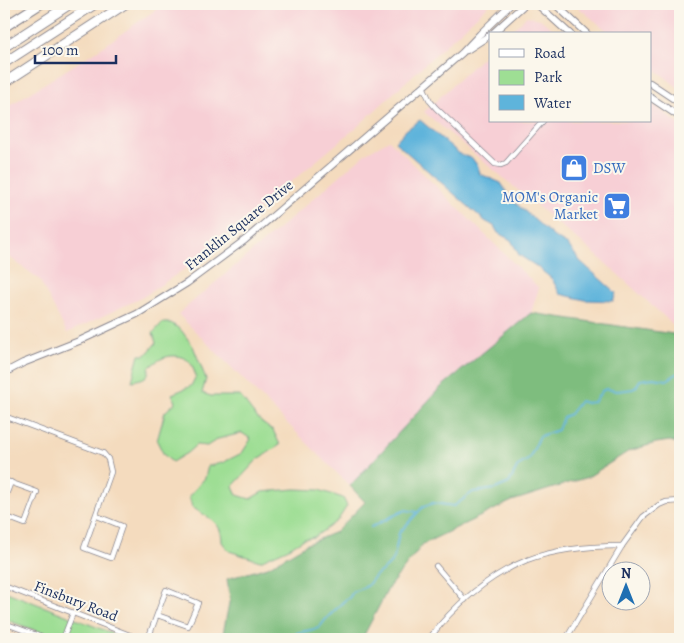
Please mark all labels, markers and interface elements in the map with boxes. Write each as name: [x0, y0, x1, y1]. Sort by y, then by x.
scale bar: [35, 32, 116, 64]
legend: [489, 32, 652, 122]
text: 100 m: [42, 40, 79, 60]
text: Road: [534, 43, 566, 63]
text: Park: [534, 67, 563, 87]
text: Water: [533, 93, 571, 113]
shop icon: DSW: [559, 153, 589, 183]
place label: DSW: [593, 158, 625, 178]
street label: Franklin Square Drive: [181, 175, 298, 275]
place label: MOM's Organic Market: [502, 187, 598, 224]
supermarket icon: MOM's Organic Market: [602, 191, 632, 221]
north arrow: [602, 560, 652, 610]
text: N: [621, 564, 631, 583]
street label: Finsbury Road: [31, 576, 122, 627]

